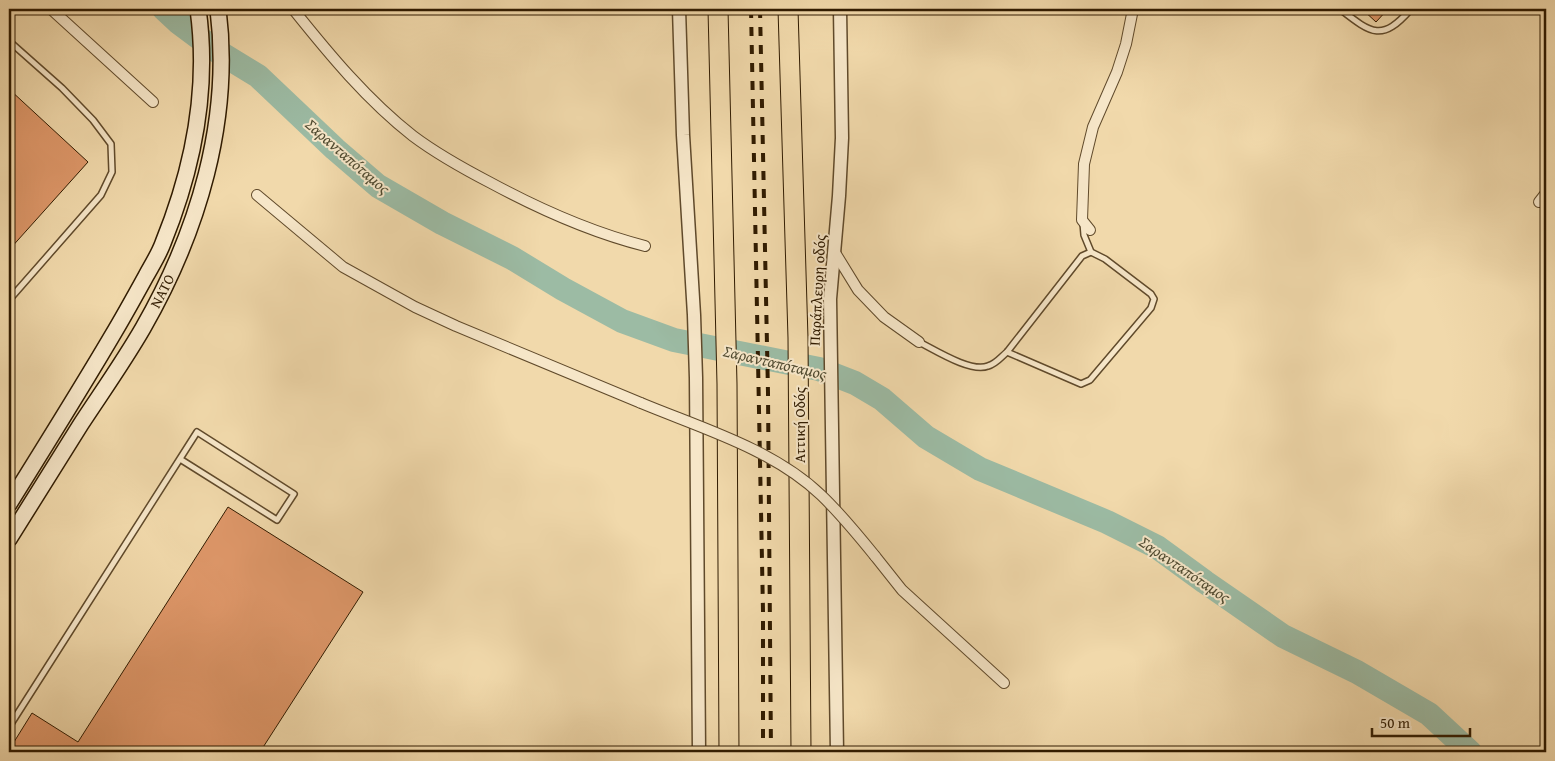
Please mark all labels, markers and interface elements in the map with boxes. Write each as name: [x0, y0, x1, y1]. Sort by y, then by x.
water label: Σαρανταπόταμος: [300, 112, 396, 200]
street label: Παράπλευρη οδός: [804, 233, 830, 346]
street label: ΝΑΤΟ: [145, 270, 179, 312]
water label: Σαρανταπόταμος: [721, 338, 830, 386]
street label: Αττική Οδός: [789, 386, 810, 463]
water label: Σαρανταπόταμος: [1135, 530, 1236, 609]
scale bar: [1372, 706, 1470, 738]
text: 50 m: [1380, 712, 1411, 733]

